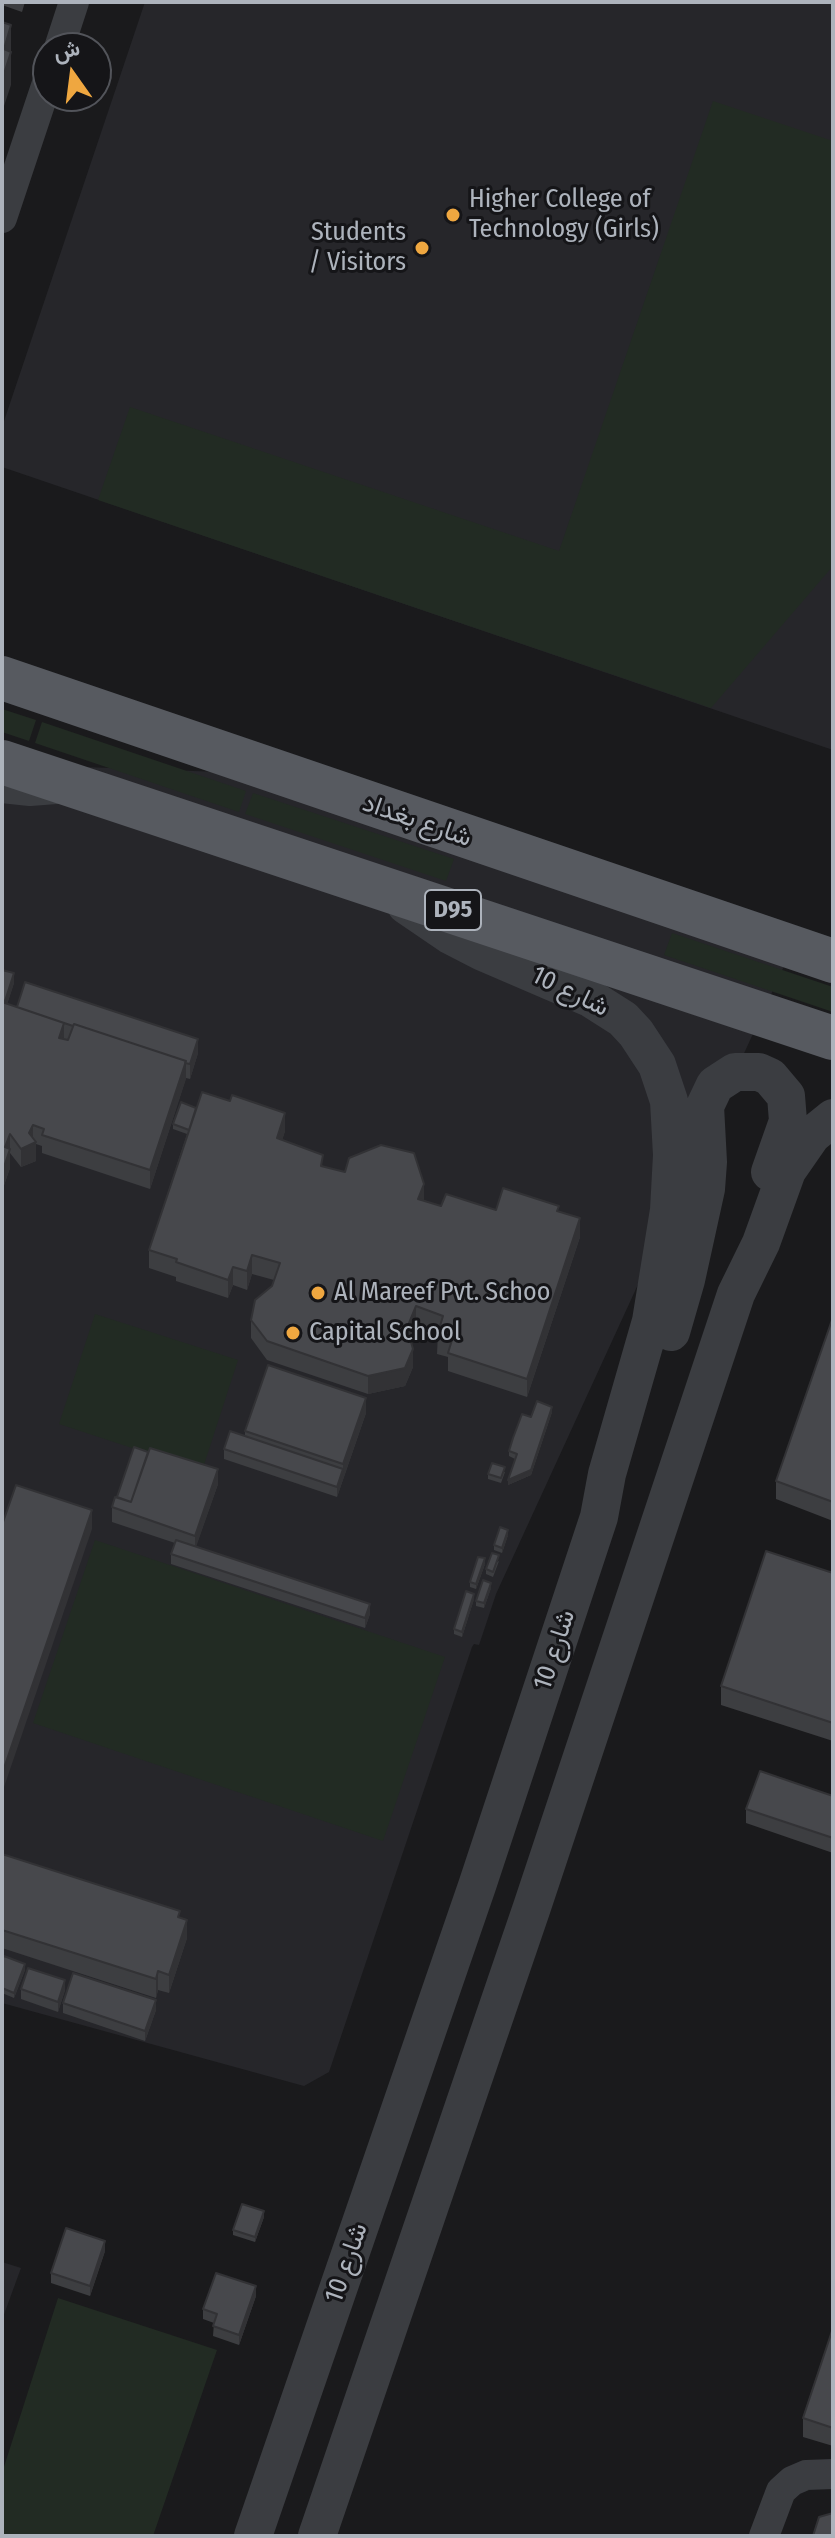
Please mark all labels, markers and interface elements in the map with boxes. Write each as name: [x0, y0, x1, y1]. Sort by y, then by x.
north arrow: [32, 32, 112, 112]
text: ش: [50, 34, 83, 66]
place label: Higher College of Technology (Girls): [469, 184, 659, 246]
marker: Higher College of Technology (Girls): [444, 206, 462, 224]
place label: Students / Visitors: [309, 217, 406, 278]
marker: Students / Visitors: [413, 239, 431, 257]
street label: شارع بغداد: [358, 788, 476, 854]
road number: D95: [425, 890, 481, 930]
street label: شارع 10: [526, 960, 614, 1024]
place label: Al Mareef Pvt. Schoo: [334, 1277, 550, 1309]
marker: Al Mareef Pvt. Schoo: [309, 1284, 327, 1302]
place label: Capital School: [309, 1317, 461, 1349]
marker: Capital School: [284, 1324, 302, 1342]
street label: شارع 10: [527, 1606, 583, 1694]
street label: شارع 10: [319, 2219, 375, 2307]

